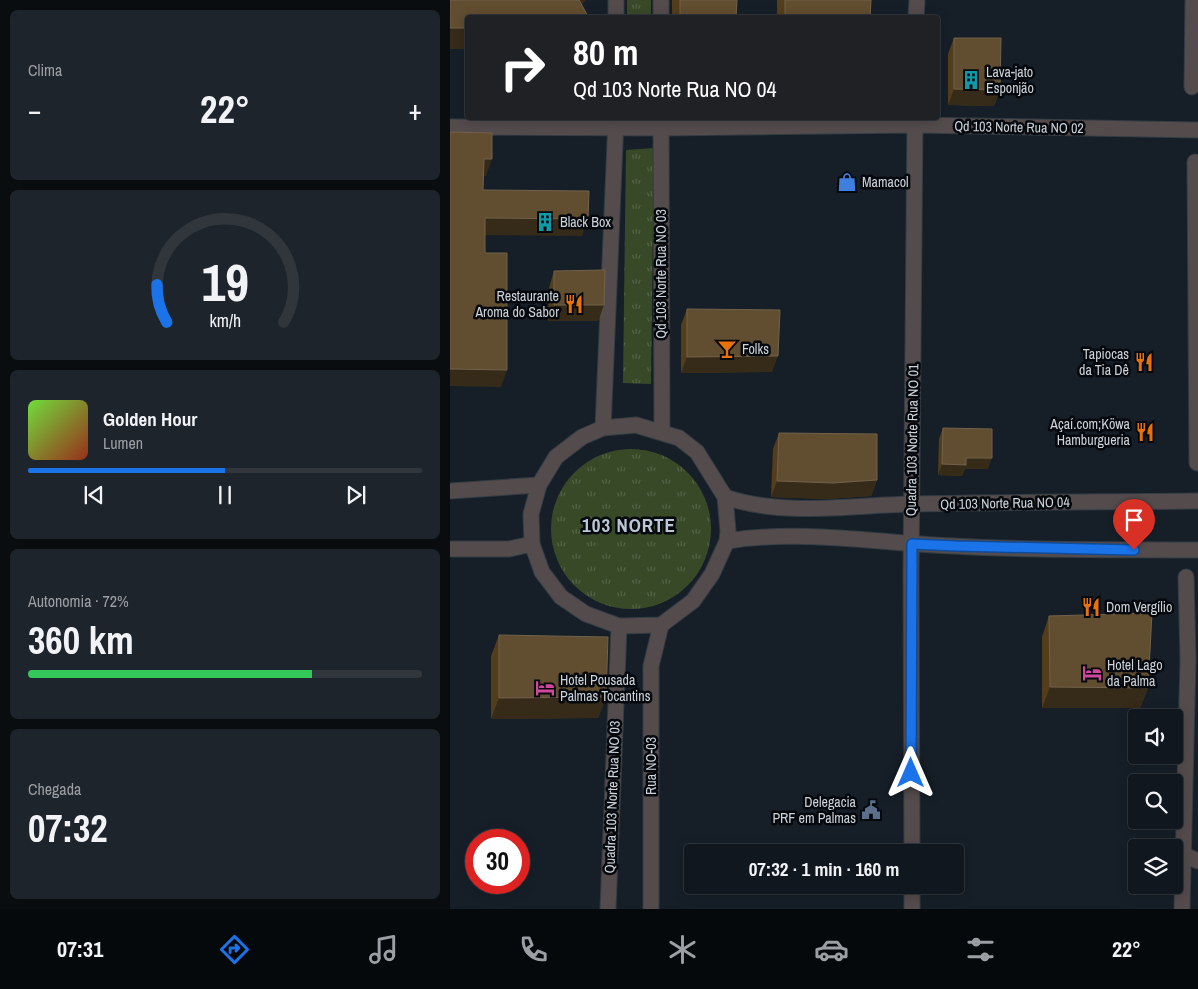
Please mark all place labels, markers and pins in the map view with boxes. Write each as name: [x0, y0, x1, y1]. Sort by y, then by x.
place label: Lava-jato Esponjão: [986, 63, 1034, 97]
building icon: Lava-jato Esponjão: [960, 69, 982, 91]
shop icon: Mamacol: [836, 171, 858, 193]
place label: Mamacol: [862, 173, 909, 191]
building icon: Black Box: [534, 211, 556, 233]
place label: Black Box: [560, 213, 611, 231]
place label: Restaurante Aroma do Sabor: [474, 287, 559, 321]
restaurant icon: Restaurante Aroma do Sabor: [563, 293, 585, 315]
bar icon: Folks: [716, 338, 738, 360]
place label: Folks: [742, 340, 769, 358]
place label: Tapiocas da Tia Dê: [1079, 345, 1129, 379]
restaurant icon: Tapiocas da Tia Dê: [1133, 351, 1155, 373]
place label: Açaí.com;Köwa Hamburgueria: [1049, 415, 1131, 449]
restaurant icon: Açaí.com;Köwa Hamburgueria: [1134, 421, 1156, 443]
pin: [1113, 499, 1155, 550]
restaurant icon: Dom Vergílio: [1080, 596, 1102, 618]
place label: Dom Vergílio: [1106, 598, 1172, 616]
place label: Hotel Lago da Palma: [1107, 656, 1163, 690]
hotel icon: Hotel Lago da Palma: [1081, 662, 1103, 684]
place label: Hotel Pousada Palmas Tocantins: [560, 671, 651, 705]
hotel icon: Hotel Pousada Palmas Tocantins: [534, 677, 556, 699]
place label: Delegacia PRF em Palmas: [772, 793, 857, 827]
public building icon: Delegacia PRF em Palmas: [860, 799, 882, 821]

